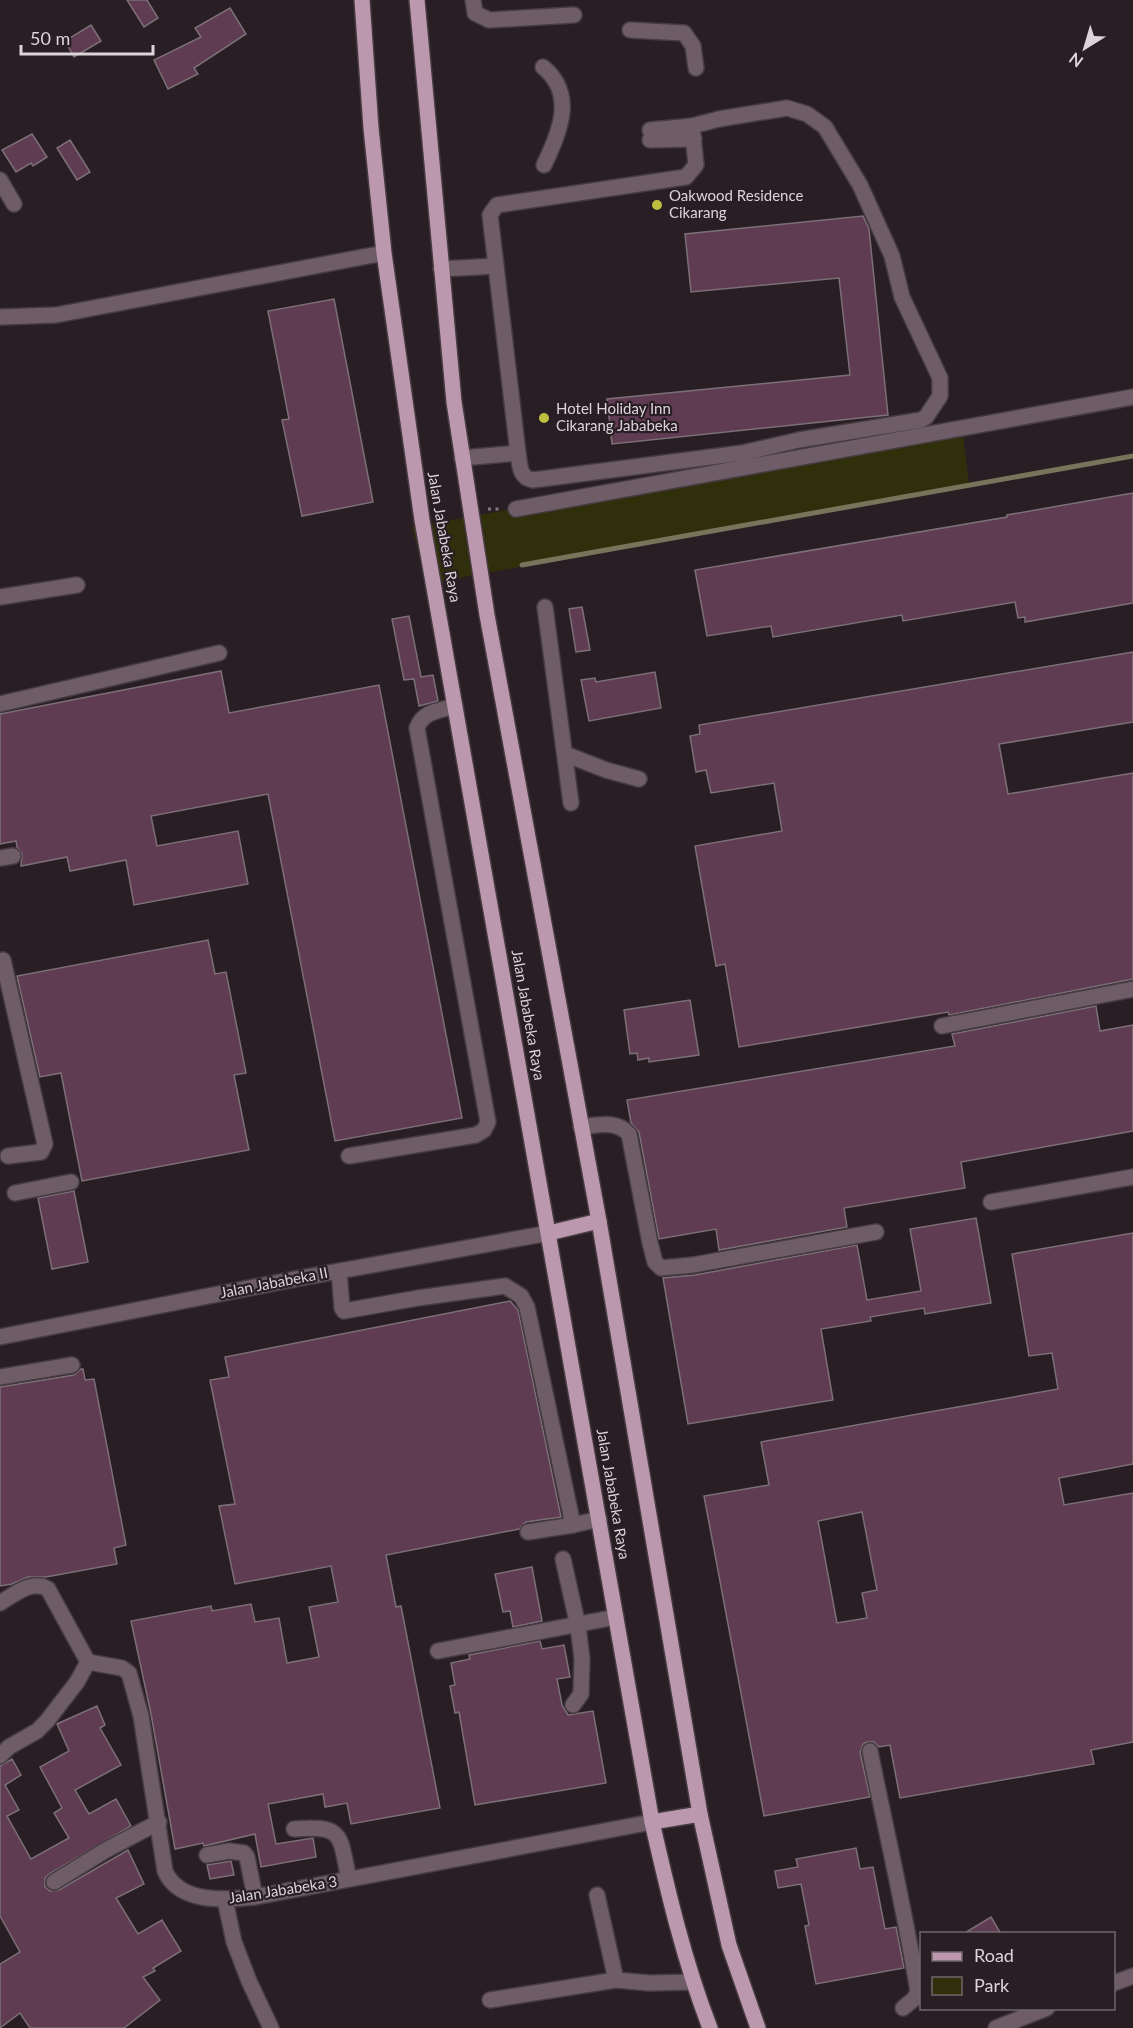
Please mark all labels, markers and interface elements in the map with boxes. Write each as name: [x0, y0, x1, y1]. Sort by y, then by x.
scale bar: [21, 18, 153, 56]
north arrow: [1055, 18, 1115, 78]
text: 50 m: [30, 27, 70, 49]
text: N: [1065, 49, 1086, 72]
place label: Oakwood Residence Cikarang: [669, 186, 803, 221]
marker: Oakwood Residence Cikarang: [650, 198, 664, 212]
place label: Hotel Holiday Inn Cikarang Jababeka: [556, 399, 678, 434]
marker: Hotel Holiday Inn Cikarang Jababeka: [537, 411, 551, 425]
street label: Jalan Jababeka Raya: [425, 470, 465, 604]
street label: Jalan Jababeka Raya: [509, 948, 549, 1082]
street label: Jalan Jababeka II: [218, 1263, 329, 1301]
street label: Jalan Jababeka Raya: [594, 1427, 634, 1561]
street label: Jalan Jababeka 3: [227, 1872, 338, 1906]
legend: [920, 1932, 1115, 2010]
text: Road: [974, 1944, 1014, 1966]
text: Park: [974, 1974, 1010, 1996]

